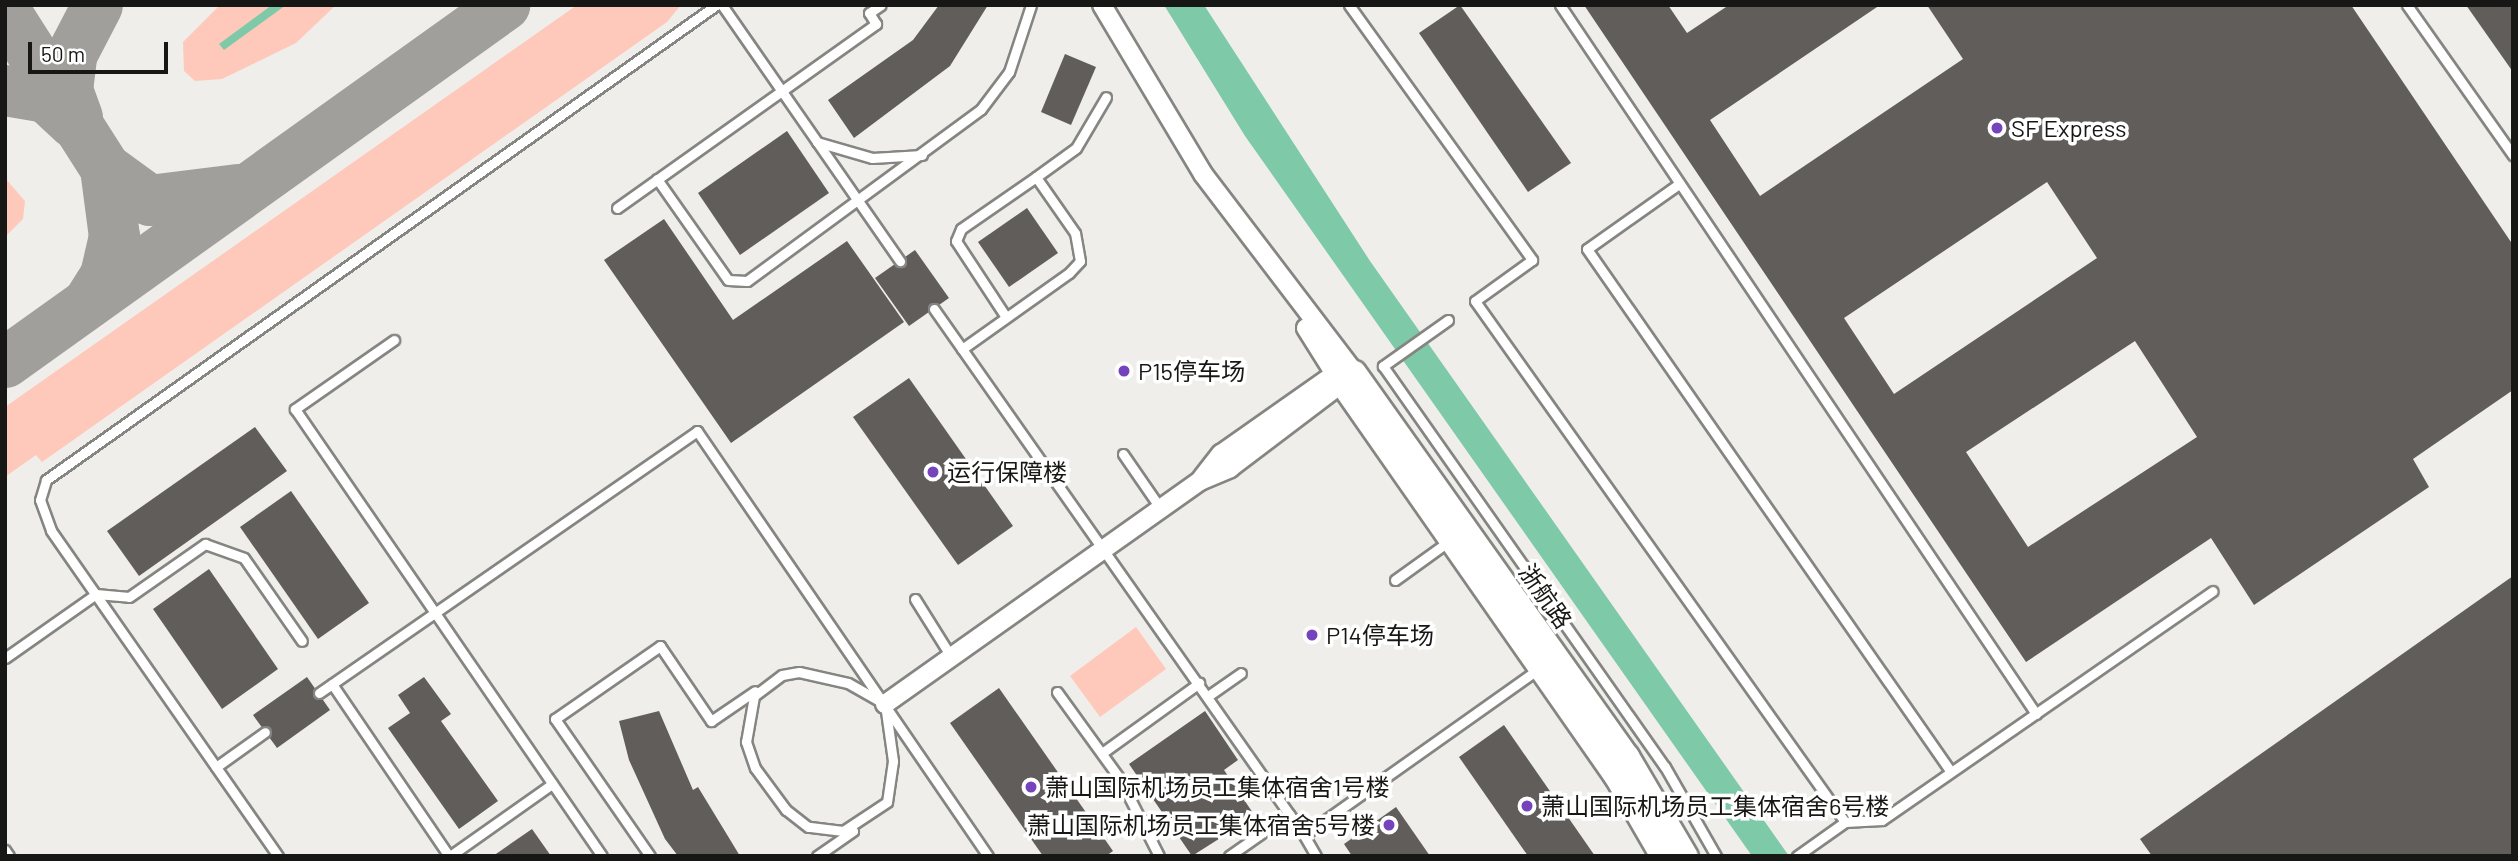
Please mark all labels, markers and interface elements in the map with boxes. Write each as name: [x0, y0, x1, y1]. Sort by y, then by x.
scale bar: [32, 28, 172, 72]
text: 50 m: [41, 41, 85, 66]
place label: SF Express: [2011, 114, 2127, 142]
marker: SF Express: [1989, 120, 2005, 136]
place label: P15停车场: [1138, 357, 1245, 385]
marker: P15停车场: [1116, 363, 1132, 379]
place label: 运行保障楼: [947, 458, 1067, 486]
marker: 运行保障楼: [925, 464, 941, 480]
street label: 浙航路: [1514, 558, 1578, 634]
place label: P14停车场: [1326, 621, 1434, 649]
marker: P14停车场: [1304, 627, 1320, 643]
place label: 萧山国际机场员工集体宿舍1号楼: [1045, 773, 1389, 801]
marker: 萧山国际机场员工集体宿舍1号楼: [1023, 779, 1039, 795]
place label: 萧山国际机场员工集体宿舍6号楼: [1541, 792, 1889, 820]
marker: 萧山国际机场员工集体宿舍6号楼: [1519, 798, 1535, 814]
place label: 萧山国际机场员工集体宿舍5号楼: [1027, 811, 1375, 839]
marker: 萧山国际机场员工集体宿舍5号楼: [1381, 817, 1397, 833]

